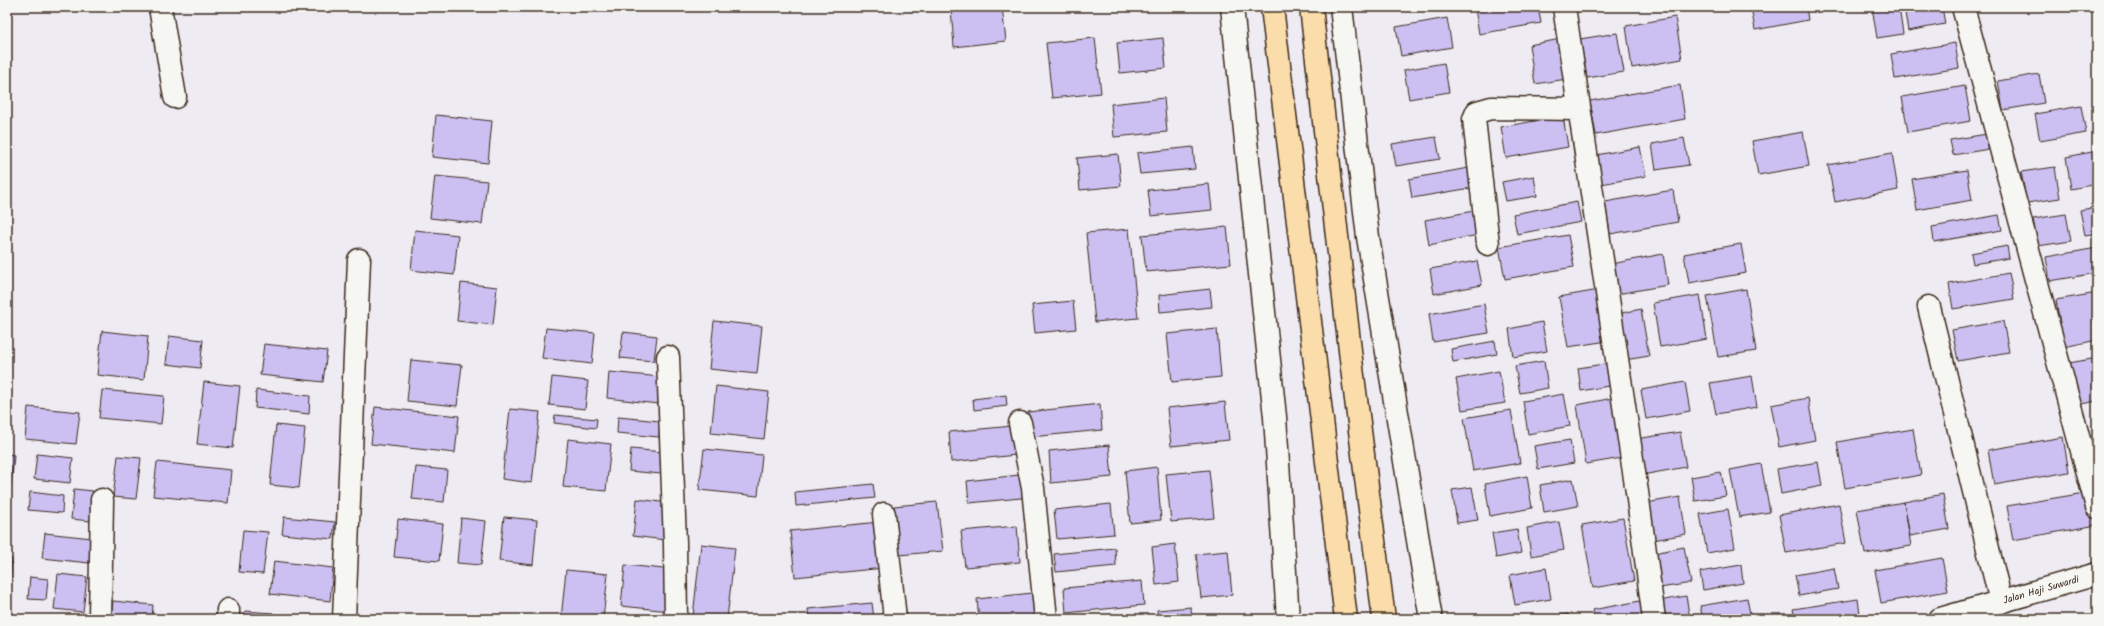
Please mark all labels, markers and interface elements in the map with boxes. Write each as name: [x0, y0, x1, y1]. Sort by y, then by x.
street label: Jalan Haji Suwardi: [2001, 571, 2081, 608]

